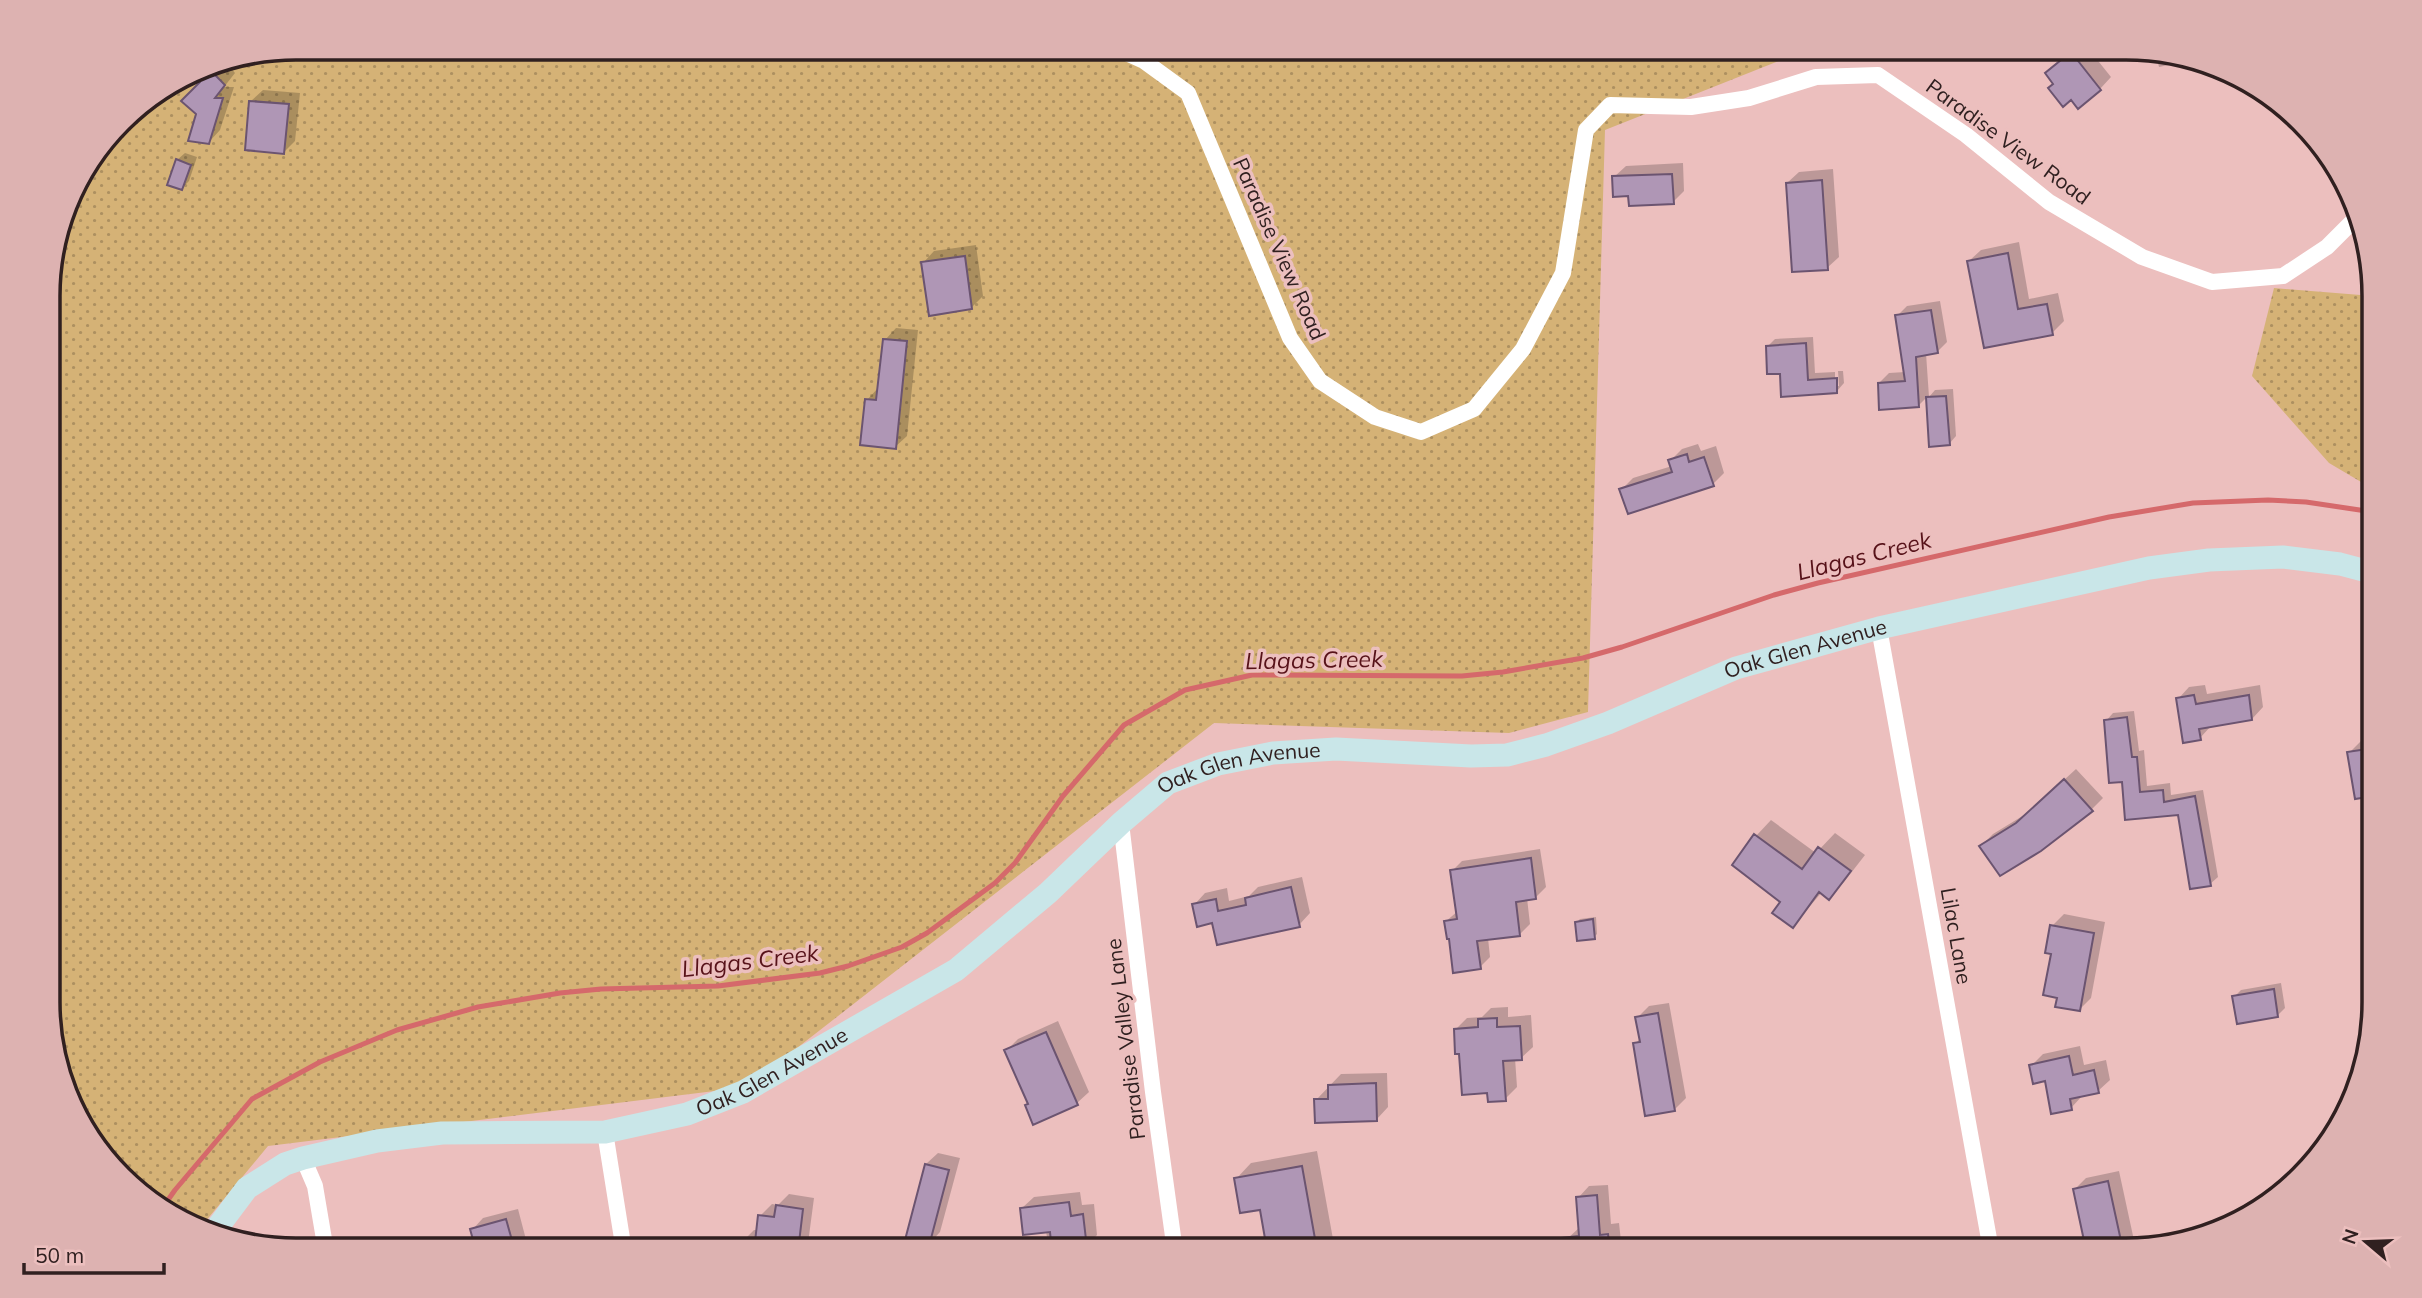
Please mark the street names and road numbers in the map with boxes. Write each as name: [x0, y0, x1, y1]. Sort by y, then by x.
street label: Paradise View Road: [1921, 73, 2096, 210]
street label: Paradise View Road: [1228, 153, 1332, 344]
street label: Oak Glen Avenue: [1719, 613, 1889, 684]
street label: Oak Glen Avenue: [1151, 736, 1321, 799]
street label: Lilac Lane: [1936, 885, 1978, 986]
street label: Paradise Valley Lane: [1100, 937, 1150, 1141]
street label: Oak Glen Avenue: [692, 1021, 852, 1121]

